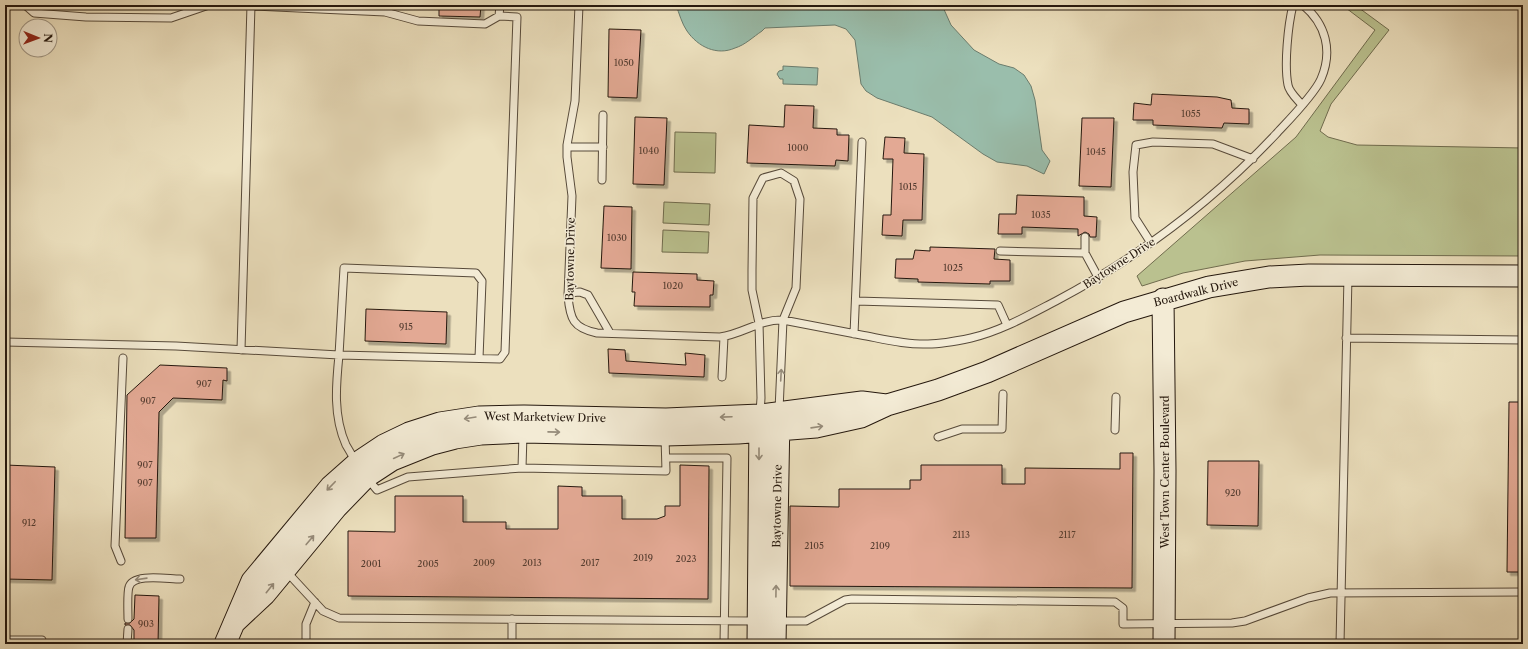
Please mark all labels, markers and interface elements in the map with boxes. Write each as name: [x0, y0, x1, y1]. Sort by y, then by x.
north arrow: [18, 18, 58, 58]
text: N: [41, 33, 55, 44]
house number: 1050: [614, 57, 634, 68]
house number: 1055: [1181, 108, 1201, 119]
house number: 1000: [788, 142, 809, 153]
house number: 1040: [639, 145, 659, 156]
house number: 1045: [1086, 146, 1106, 157]
house number: 1015: [899, 181, 917, 192]
house number: 1035: [1031, 209, 1051, 220]
street label: Baytowne Drive: [562, 217, 578, 301]
house number: 1030: [607, 232, 627, 243]
street label: Baytowne Drive: [1080, 234, 1158, 292]
house number: 1025: [943, 262, 963, 273]
street label: Boardwalk Drive: [1152, 275, 1240, 309]
house number: 1020: [663, 280, 683, 291]
house number: 915: [399, 321, 413, 332]
one-way arrow: [777, 369, 784, 382]
house number: 907: [196, 378, 212, 389]
house number: 907: [140, 395, 156, 406]
street label: West Town Center Boulevard: [1158, 395, 1172, 550]
street label: West Marketview Drive: [483, 409, 606, 425]
one-way arrow: [720, 413, 733, 421]
one-way arrow: [464, 414, 477, 422]
one-way arrow: [810, 423, 823, 430]
one-way arrow: [547, 429, 560, 436]
one-way arrow: [755, 447, 763, 460]
one-way arrow: [393, 452, 405, 459]
house number: 907: [137, 459, 153, 470]
street label: Baytowne Drive: [769, 464, 785, 548]
house number: 907: [137, 477, 153, 488]
one-way arrow: [327, 481, 336, 491]
house number: 920: [1225, 487, 1241, 498]
house number: 912: [22, 517, 36, 528]
house number: 2113: [952, 529, 970, 540]
house number: 2117: [1058, 529, 1076, 540]
one-way arrow: [305, 535, 314, 545]
house number: 2105: [804, 540, 824, 551]
house number: 2109: [870, 540, 890, 551]
house number: 2019: [633, 552, 653, 563]
house number: 2023: [675, 553, 697, 564]
house number: 2009: [473, 557, 495, 568]
house number: 2013: [522, 557, 542, 568]
house number: 2017: [580, 557, 600, 568]
house number: 2001: [361, 558, 381, 569]
house number: 2005: [417, 558, 439, 569]
one-way arrow: [135, 575, 148, 583]
one-way arrow: [266, 582, 275, 593]
one-way arrow: [772, 585, 780, 598]
house number: 903: [138, 618, 154, 629]

